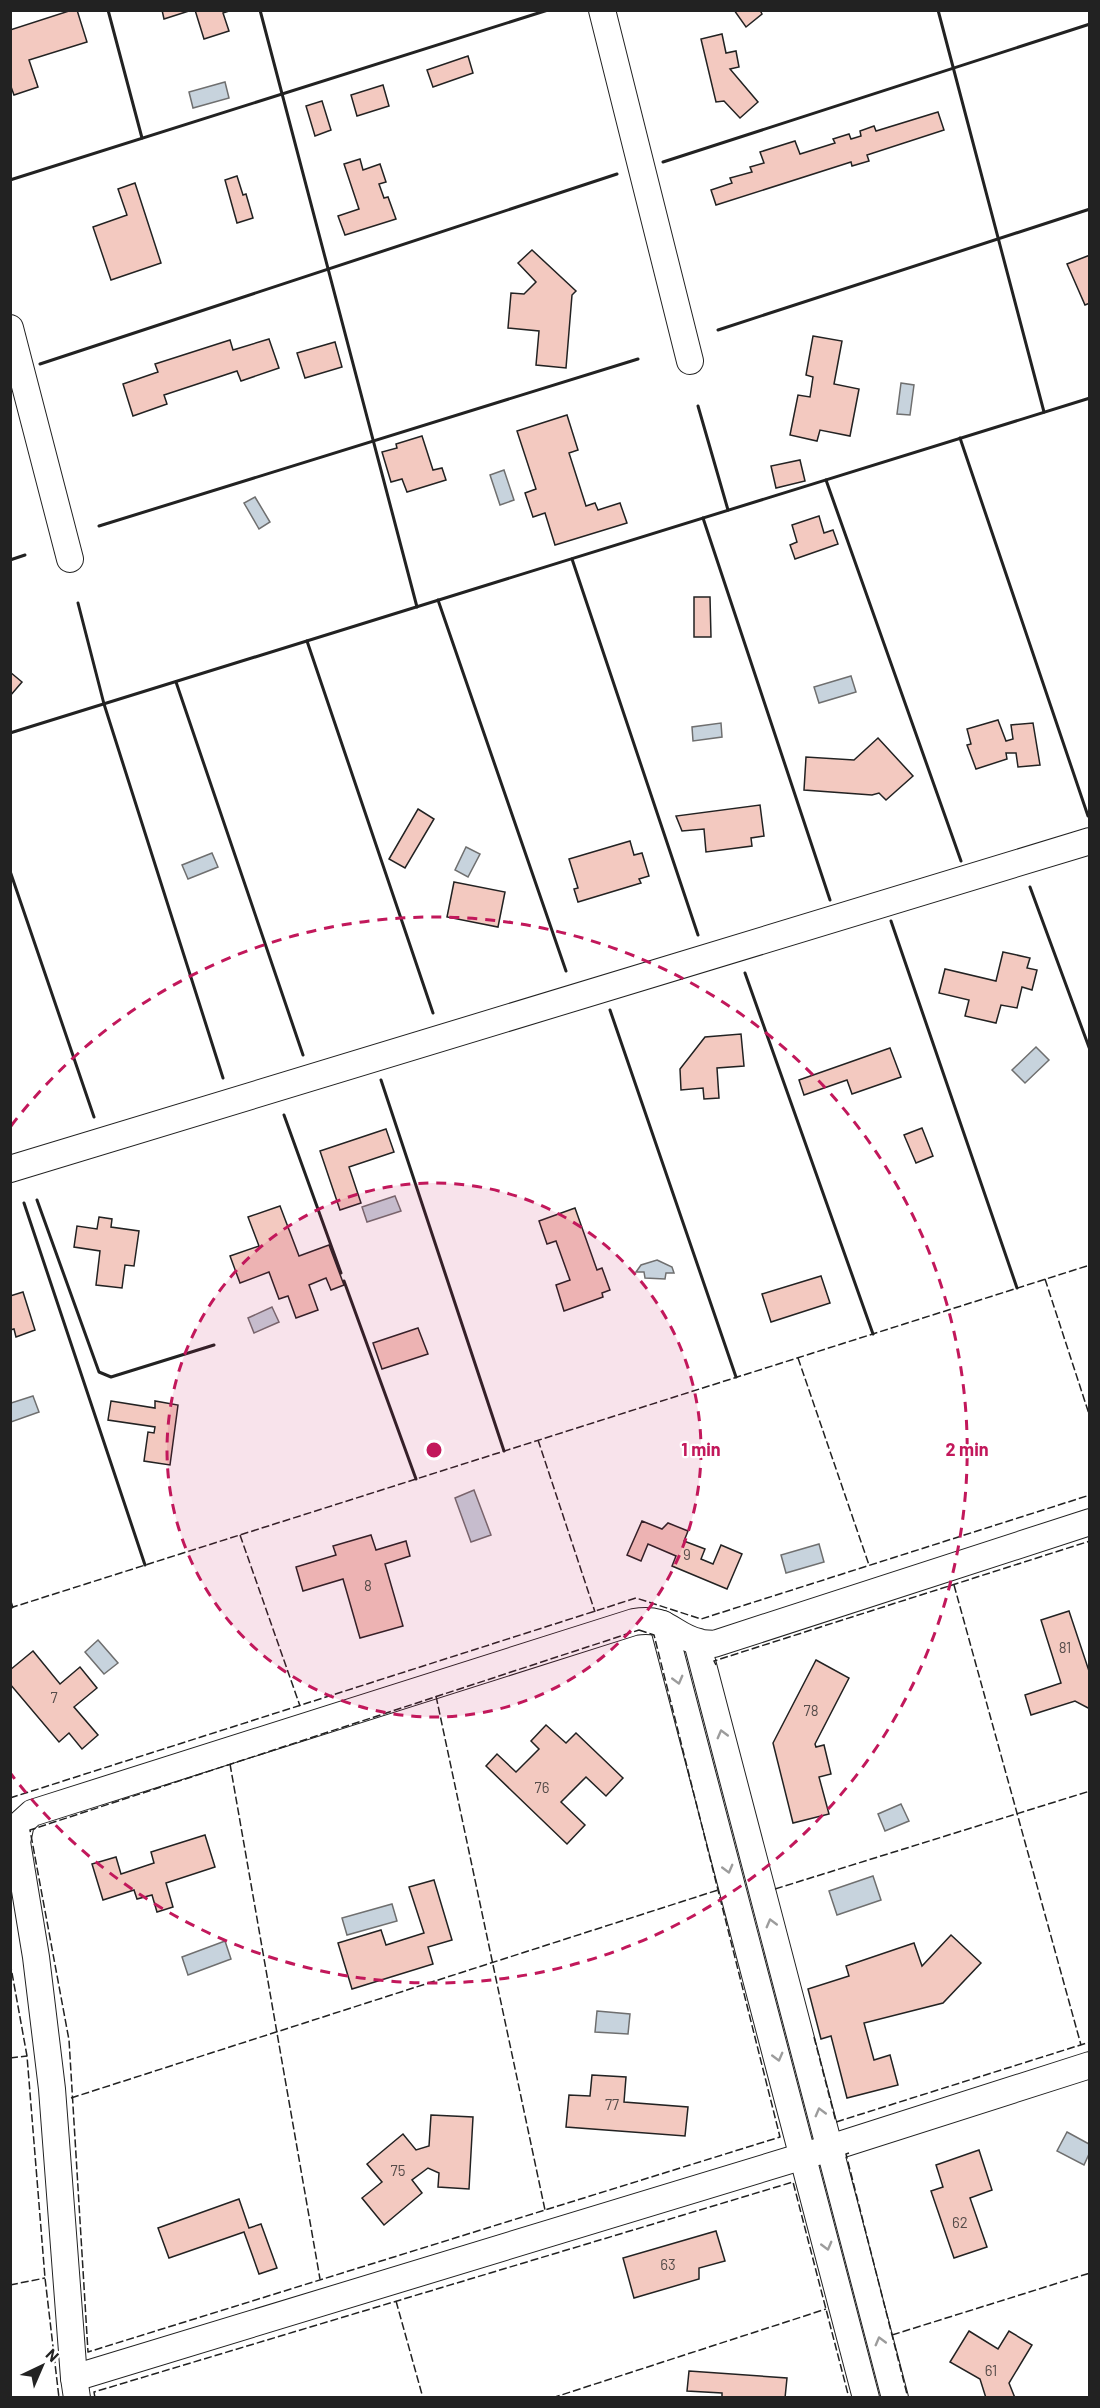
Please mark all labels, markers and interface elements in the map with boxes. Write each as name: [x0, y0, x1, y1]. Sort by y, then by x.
text: 1 min: [681, 1438, 721, 1460]
text: 2 min: [945, 1438, 989, 1460]
centre of rings: [424, 1440, 444, 1460]
house number: 9: [683, 1545, 691, 1563]
house number: 8: [364, 1576, 372, 1594]
house number: 81: [1059, 1638, 1071, 1656]
one-way arrow: [671, 1674, 683, 1685]
house number: 7: [50, 1688, 58, 1706]
house number: 78: [804, 1701, 818, 1719]
one-way arrow: [716, 1729, 729, 1739]
house number: 76: [535, 1778, 549, 1796]
one-way arrow: [721, 1863, 733, 1874]
one-way arrow: [766, 1918, 778, 1929]
one-way arrow: [770, 2052, 783, 2062]
house number: 77: [605, 2095, 619, 2113]
one-way arrow: [815, 2107, 828, 2117]
house number: 75: [391, 2161, 405, 2179]
house number: 62: [952, 2213, 968, 2231]
one-way arrow: [820, 2240, 832, 2251]
house number: 63: [660, 2255, 676, 2273]
north arrow: [12, 2336, 72, 2396]
one-way arrow: [874, 2336, 887, 2346]
text: N: [42, 2344, 63, 2365]
house number: 61: [985, 2361, 997, 2379]

